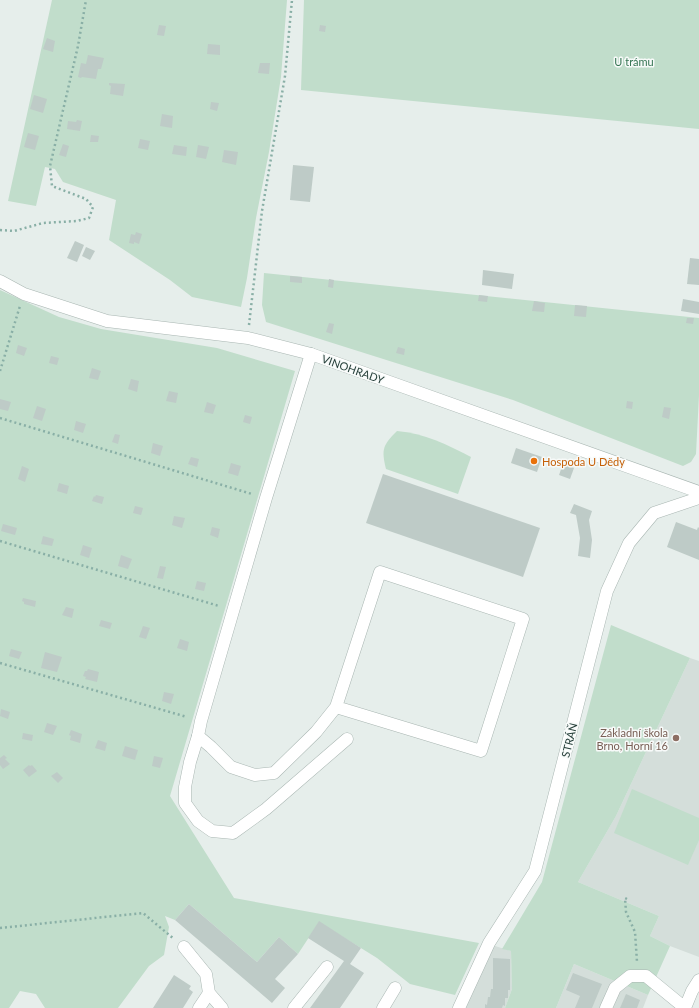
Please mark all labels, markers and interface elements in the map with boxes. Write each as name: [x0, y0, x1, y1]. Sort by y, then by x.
park label: U trámu: [614, 55, 654, 68]
street label: VINOHRADY: [320, 352, 386, 386]
place label: Hospoda U Dědy: [542, 455, 625, 468]
marker: Hospoda U Dědy: [529, 456, 539, 466]
street label: STRÁŇ: [558, 721, 580, 759]
place label: Základní škola Brno, Horní 16: [596, 726, 668, 752]
marker: Základní škola Brno, Horní 16: [671, 733, 681, 743]

